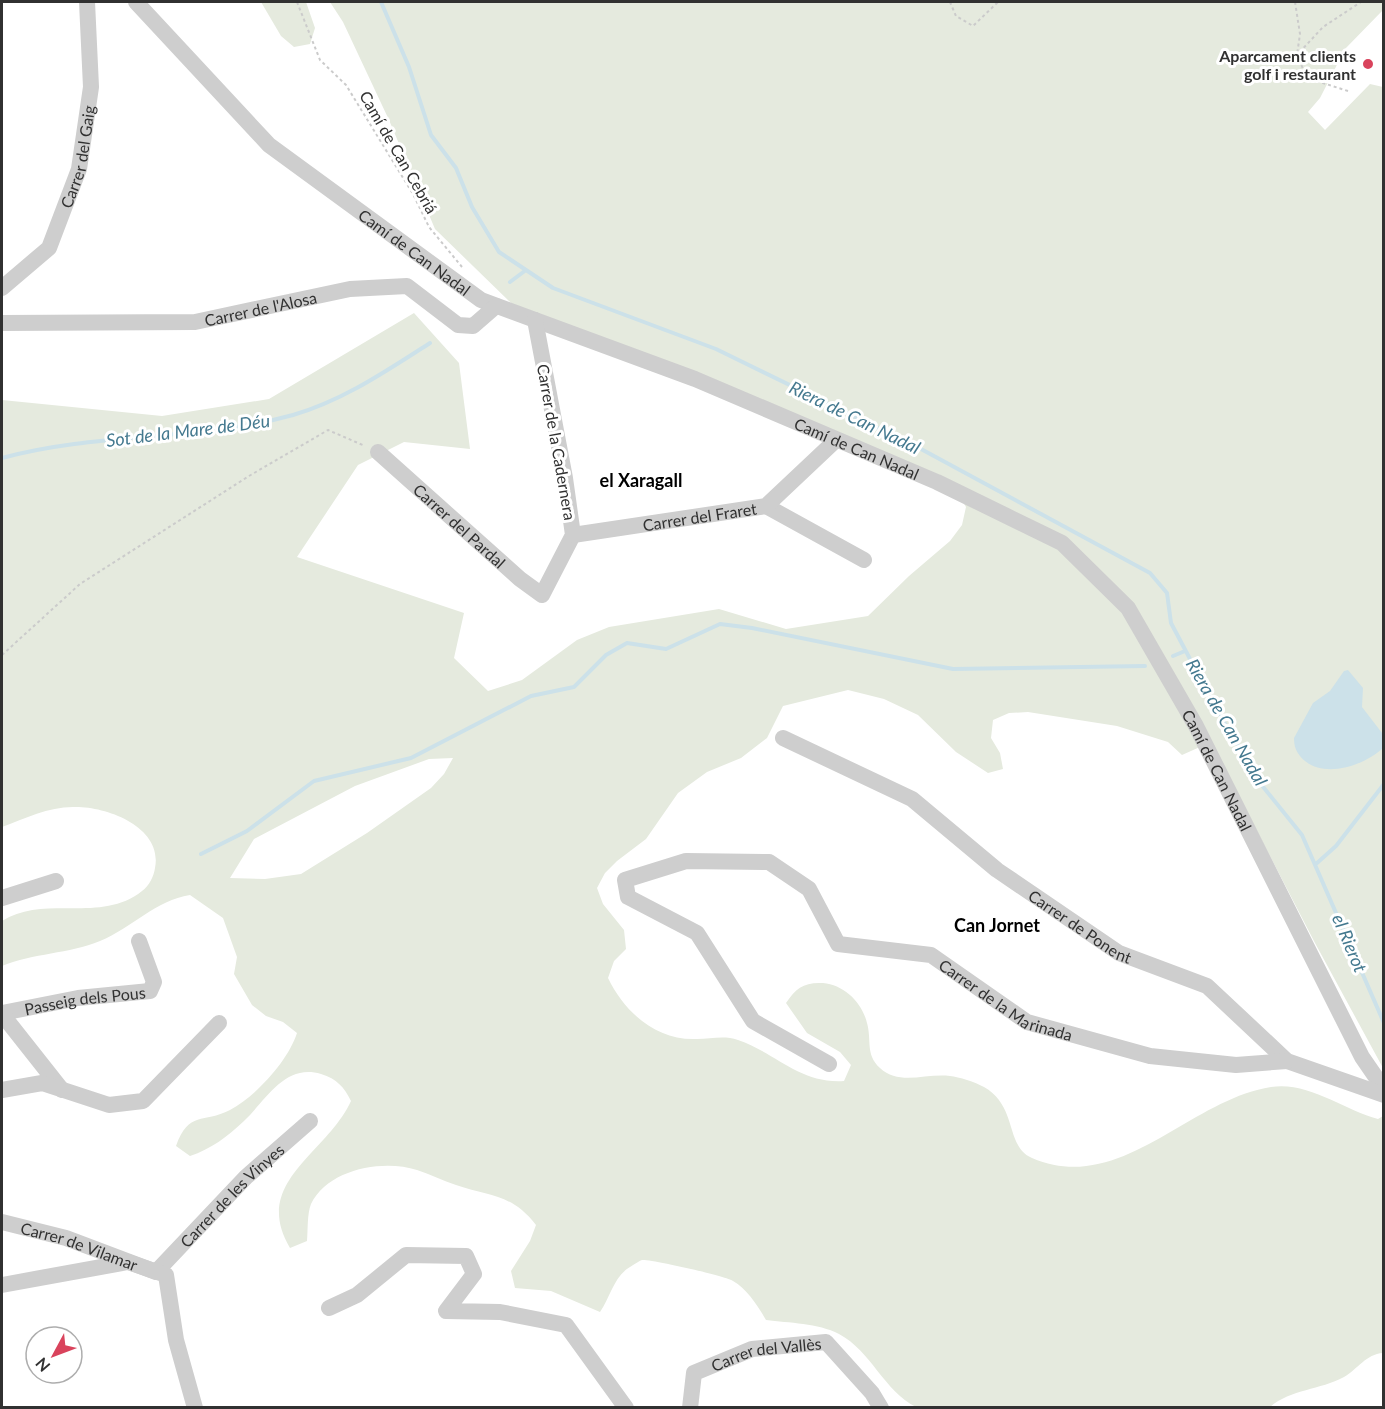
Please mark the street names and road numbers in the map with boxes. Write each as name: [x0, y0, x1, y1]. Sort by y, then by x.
street label: Camí de Can Cebriá: [356, 87, 442, 217]
street label: Carrer del Gaig: [56, 104, 98, 211]
street label: Camí de Can Nadal: [355, 205, 474, 299]
street label: Carrer de l'Alosa: [203, 287, 318, 329]
street label: Carrer de la Cadernera: [534, 362, 580, 522]
street label: Camí de Can Nadal: [792, 413, 922, 483]
street label: Carrer del Pardal: [410, 479, 510, 571]
street label: Carrer del Fraret: [641, 498, 758, 534]
street label: Camí de Can Nadal: [1179, 706, 1256, 834]
street label: Carrer de Ponent: [1025, 885, 1135, 967]
street label: Carrer de la Marinada: [936, 954, 1075, 1044]
street label: Passeig dels Pous: [23, 982, 146, 1018]
street label: Carrer de les Vinyes: [175, 1139, 287, 1251]
street label: Carrer de Vilamar: [19, 1218, 141, 1274]
street label: Carrer del Vallès: [708, 1333, 822, 1374]

